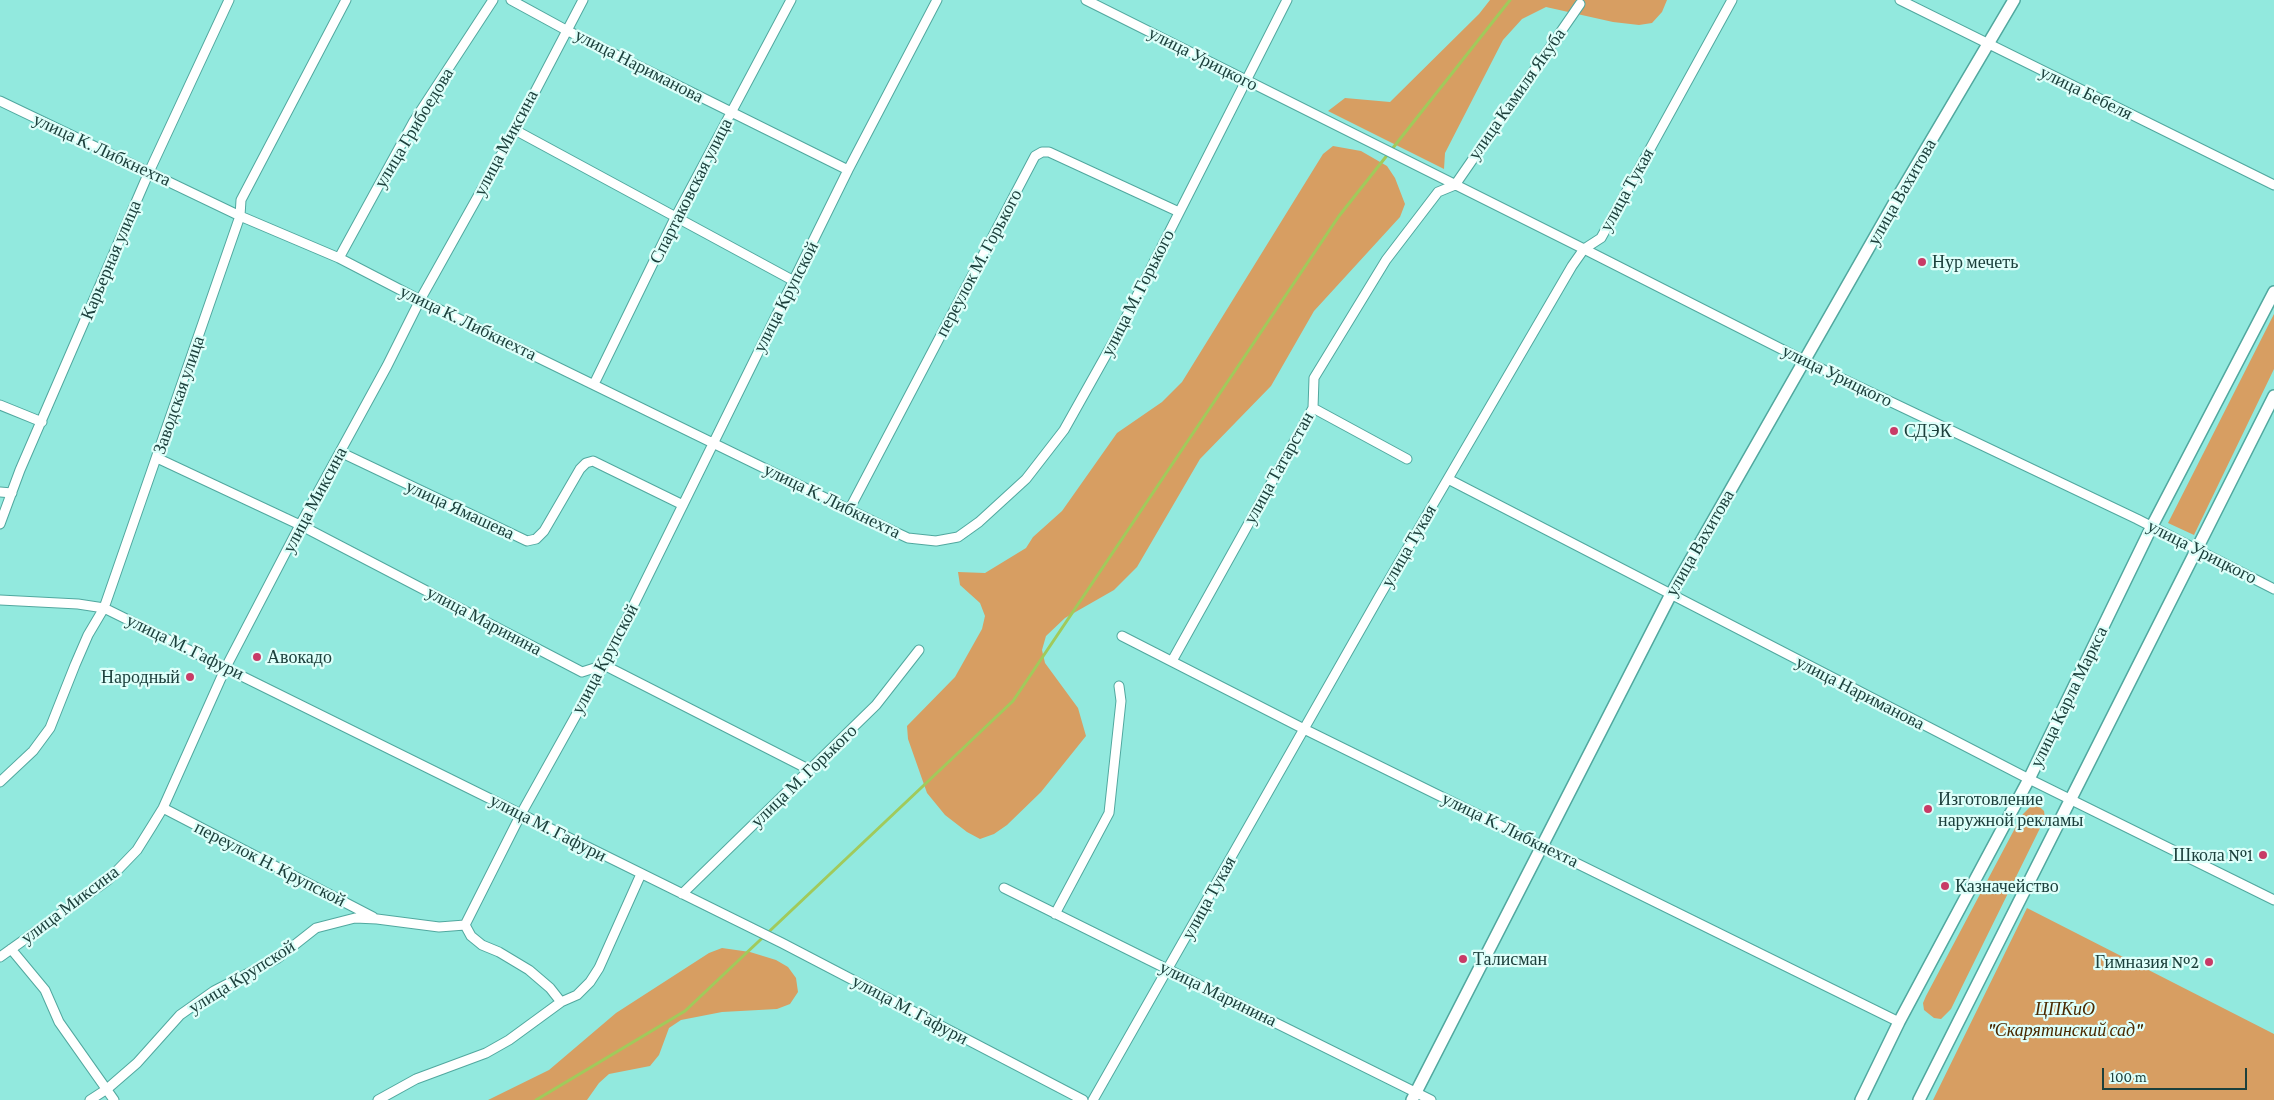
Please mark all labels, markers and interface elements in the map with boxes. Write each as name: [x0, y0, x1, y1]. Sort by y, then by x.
street label: улица Урицкого: [1145, 22, 1261, 96]
street label: улица Нариманова: [571, 24, 707, 108]
street label: улица Камиля Якуба: [1464, 24, 1570, 164]
street label: улица Бебеля: [2036, 61, 2136, 125]
street label: улица Грибоедова: [370, 64, 458, 192]
street label: улица Миксина: [469, 86, 543, 200]
street label: улица К. Либкнехта: [30, 109, 174, 191]
street label: Спартаковская улица: [645, 115, 737, 267]
street label: улица Вахитова: [1863, 135, 1941, 249]
street label: улица Тукая: [1595, 145, 1659, 235]
street label: переулок М. Горького: [931, 186, 1027, 340]
street label: Карьерная улица: [76, 197, 146, 323]
street label: улица М. Горького: [1097, 226, 1179, 360]
street label: улица Крупской: [749, 238, 823, 356]
place label: Нур мечеть: [1932, 251, 2018, 273]
marker: Нур мечеть: [1916, 256, 1928, 268]
street label: улица К. Либкнехта: [396, 281, 540, 365]
street label: Заводская улица: [149, 333, 209, 457]
street label: улица Урицкого: [1778, 340, 1896, 412]
street label: улица Татарстан: [1239, 408, 1319, 528]
place label: СДЭК: [1904, 420, 1952, 442]
marker: СДЭК: [1888, 425, 1900, 437]
street label: улица Миксина: [278, 443, 352, 557]
street label: улица К. Либкнехта: [760, 459, 904, 543]
street label: улица Ямашева: [402, 475, 518, 545]
street label: улица Вахитова: [1661, 486, 1739, 600]
street label: улица Тукая: [1377, 501, 1441, 591]
street label: улица Урицкого: [2144, 515, 2260, 589]
street label: улица Маринина: [423, 582, 545, 660]
street label: улица Крупской: [567, 600, 643, 718]
street label: улица М. Гафури: [123, 609, 247, 685]
street label: улица Карла Маркса: [2025, 623, 2113, 771]
place label: Авокадо: [267, 646, 332, 668]
marker: Авокадо: [251, 651, 263, 663]
street label: улица Нариманова: [1792, 651, 1928, 735]
place label: Народный: [101, 666, 180, 688]
marker: Народный: [184, 671, 196, 683]
street label: улица М. Горького: [746, 720, 862, 832]
street label: улица К. Либкнехта: [1438, 788, 1582, 872]
place label: Изготовление наружной рекламы: [1938, 788, 2083, 831]
street label: улица М. Гафури: [486, 789, 610, 867]
marker: Изготовление наружной рекламы: [1922, 803, 1934, 815]
street label: переулок Н. Крупской: [191, 817, 349, 911]
place label: Школа №1: [2173, 844, 2253, 866]
marker: Школа №1: [2257, 849, 2269, 861]
street label: улица Тукая: [1177, 853, 1241, 943]
street label: улица Миксина: [17, 861, 123, 949]
place label: Казначейство: [1955, 875, 2059, 897]
marker: Казначейство: [1939, 880, 1951, 892]
street label: улица Крупской: [185, 936, 299, 1018]
place label: Талисман: [1473, 948, 1547, 970]
place label: Гимназия №2: [2095, 951, 2199, 973]
marker: Талисман: [1457, 953, 1469, 965]
street label: улица Маринина: [1156, 956, 1280, 1032]
marker: Гимназия №2: [2203, 956, 2215, 968]
street label: улица М. Гафури: [848, 970, 972, 1050]
park label: ЦПКиО "Скарятинский сад": [1987, 998, 2143, 1040]
scale bar: [2104, 1058, 2249, 1090]
text: 100 m: [2110, 1069, 2147, 1085]

